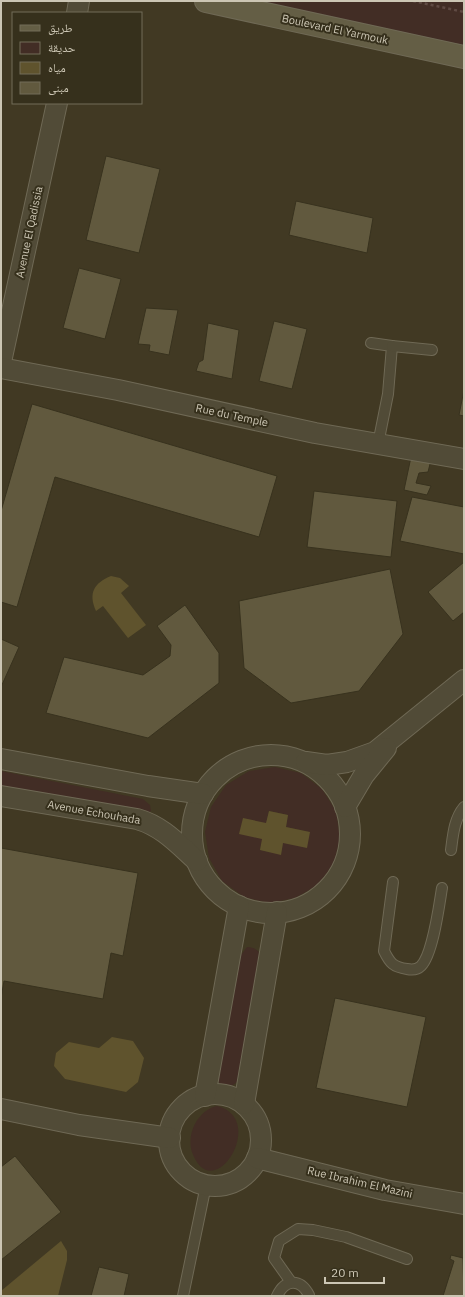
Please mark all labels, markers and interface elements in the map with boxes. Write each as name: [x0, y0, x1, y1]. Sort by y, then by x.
street label: Boulevard El Yarmouk: [281, 11, 390, 47]
legend: [12, 12, 142, 104]
text: طريق: [48, 20, 73, 35]
text: حديقة: [48, 40, 76, 55]
text: مياه: [48, 60, 66, 75]
text: مبنى: [48, 80, 69, 95]
street label: Avenue El Qadissia: [12, 185, 46, 279]
street label: Rue du Temple: [194, 400, 270, 430]
street label: Avenue Echouhada: [46, 797, 142, 827]
street label: Rue Ibrahim El Mazini: [306, 1163, 414, 1201]
scale bar: [325, 1259, 384, 1285]
text: 20 m: [331, 1265, 359, 1280]

